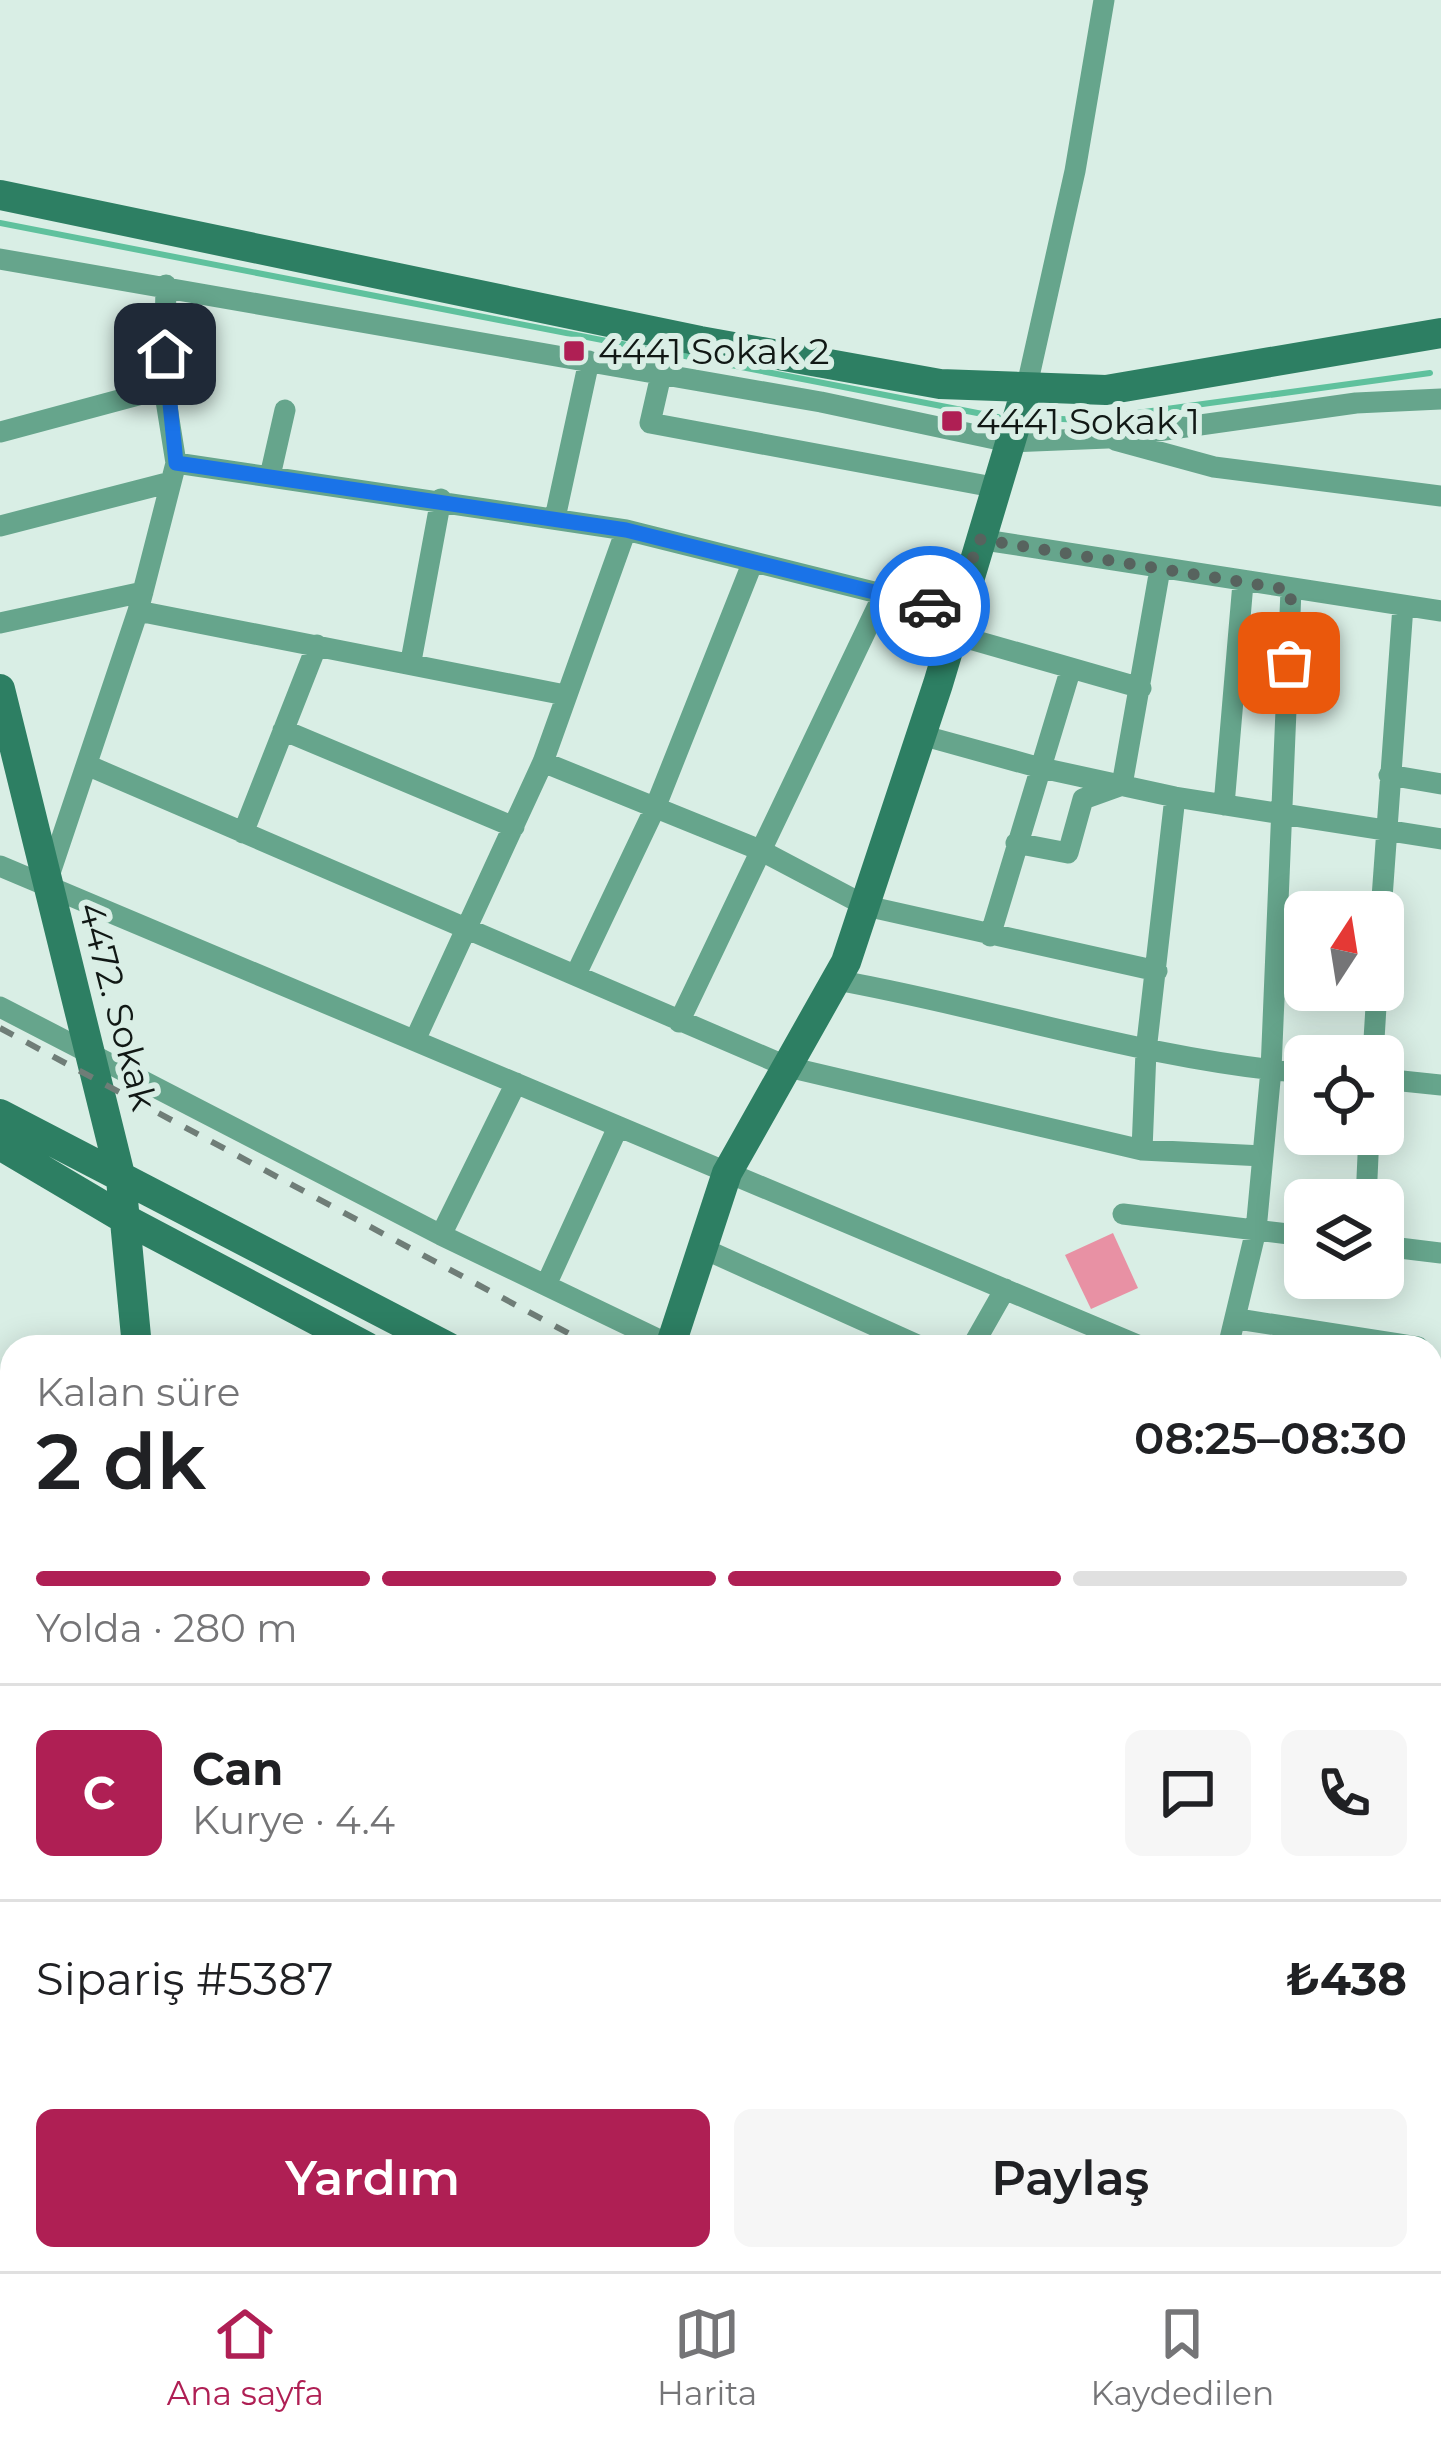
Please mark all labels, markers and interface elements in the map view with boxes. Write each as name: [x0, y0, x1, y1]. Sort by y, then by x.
pin: [114, 303, 216, 405]
icon: home: [132, 321, 198, 387]
place label: 4441 Sokak 2: [598, 329, 829, 373]
marker: 4441 Sokak 2: [561, 338, 587, 364]
place label: 4441 Sokak 1: [976, 399, 1200, 443]
marker: 4441 Sokak 1: [939, 408, 965, 434]
courier: [870, 546, 990, 666]
icon: car: [897, 573, 963, 639]
pin: [1238, 612, 1340, 714]
icon: bag: [1256, 630, 1322, 696]
north arrow: [1284, 891, 1404, 1011]
map controls: [1284, 891, 1404, 1299]
street label: 4472. Sokak: [69, 897, 167, 1115]
button: locate: [1284, 1035, 1404, 1155]
button: layers: [1284, 1179, 1404, 1299]
text: Kalan süre: [36, 1368, 240, 1416]
text: 08:25–08:30: [1134, 1410, 1407, 1465]
text: 2 dk: [36, 1413, 206, 1509]
text: Yolda · 280 m: [36, 1604, 298, 1652]
button: chat: [1125, 1730, 1251, 1856]
button: phone: [1281, 1730, 1407, 1856]
text: Can: [192, 1741, 283, 1796]
text: C: [83, 1765, 115, 1820]
text: Kurye · 4.4: [192, 1796, 395, 1844]
text: Sipariş #5387: [36, 1951, 333, 2006]
text: ₺438: [1286, 1951, 1407, 2006]
button: Yardım: [36, 2109, 710, 2247]
button: Paylaş: [734, 2109, 1407, 2247]
tab: Ana sayfa: [167, 2301, 324, 2413]
tab: Harita: [657, 2301, 757, 2413]
tab: Kaydedilen: [1090, 2301, 1274, 2413]

